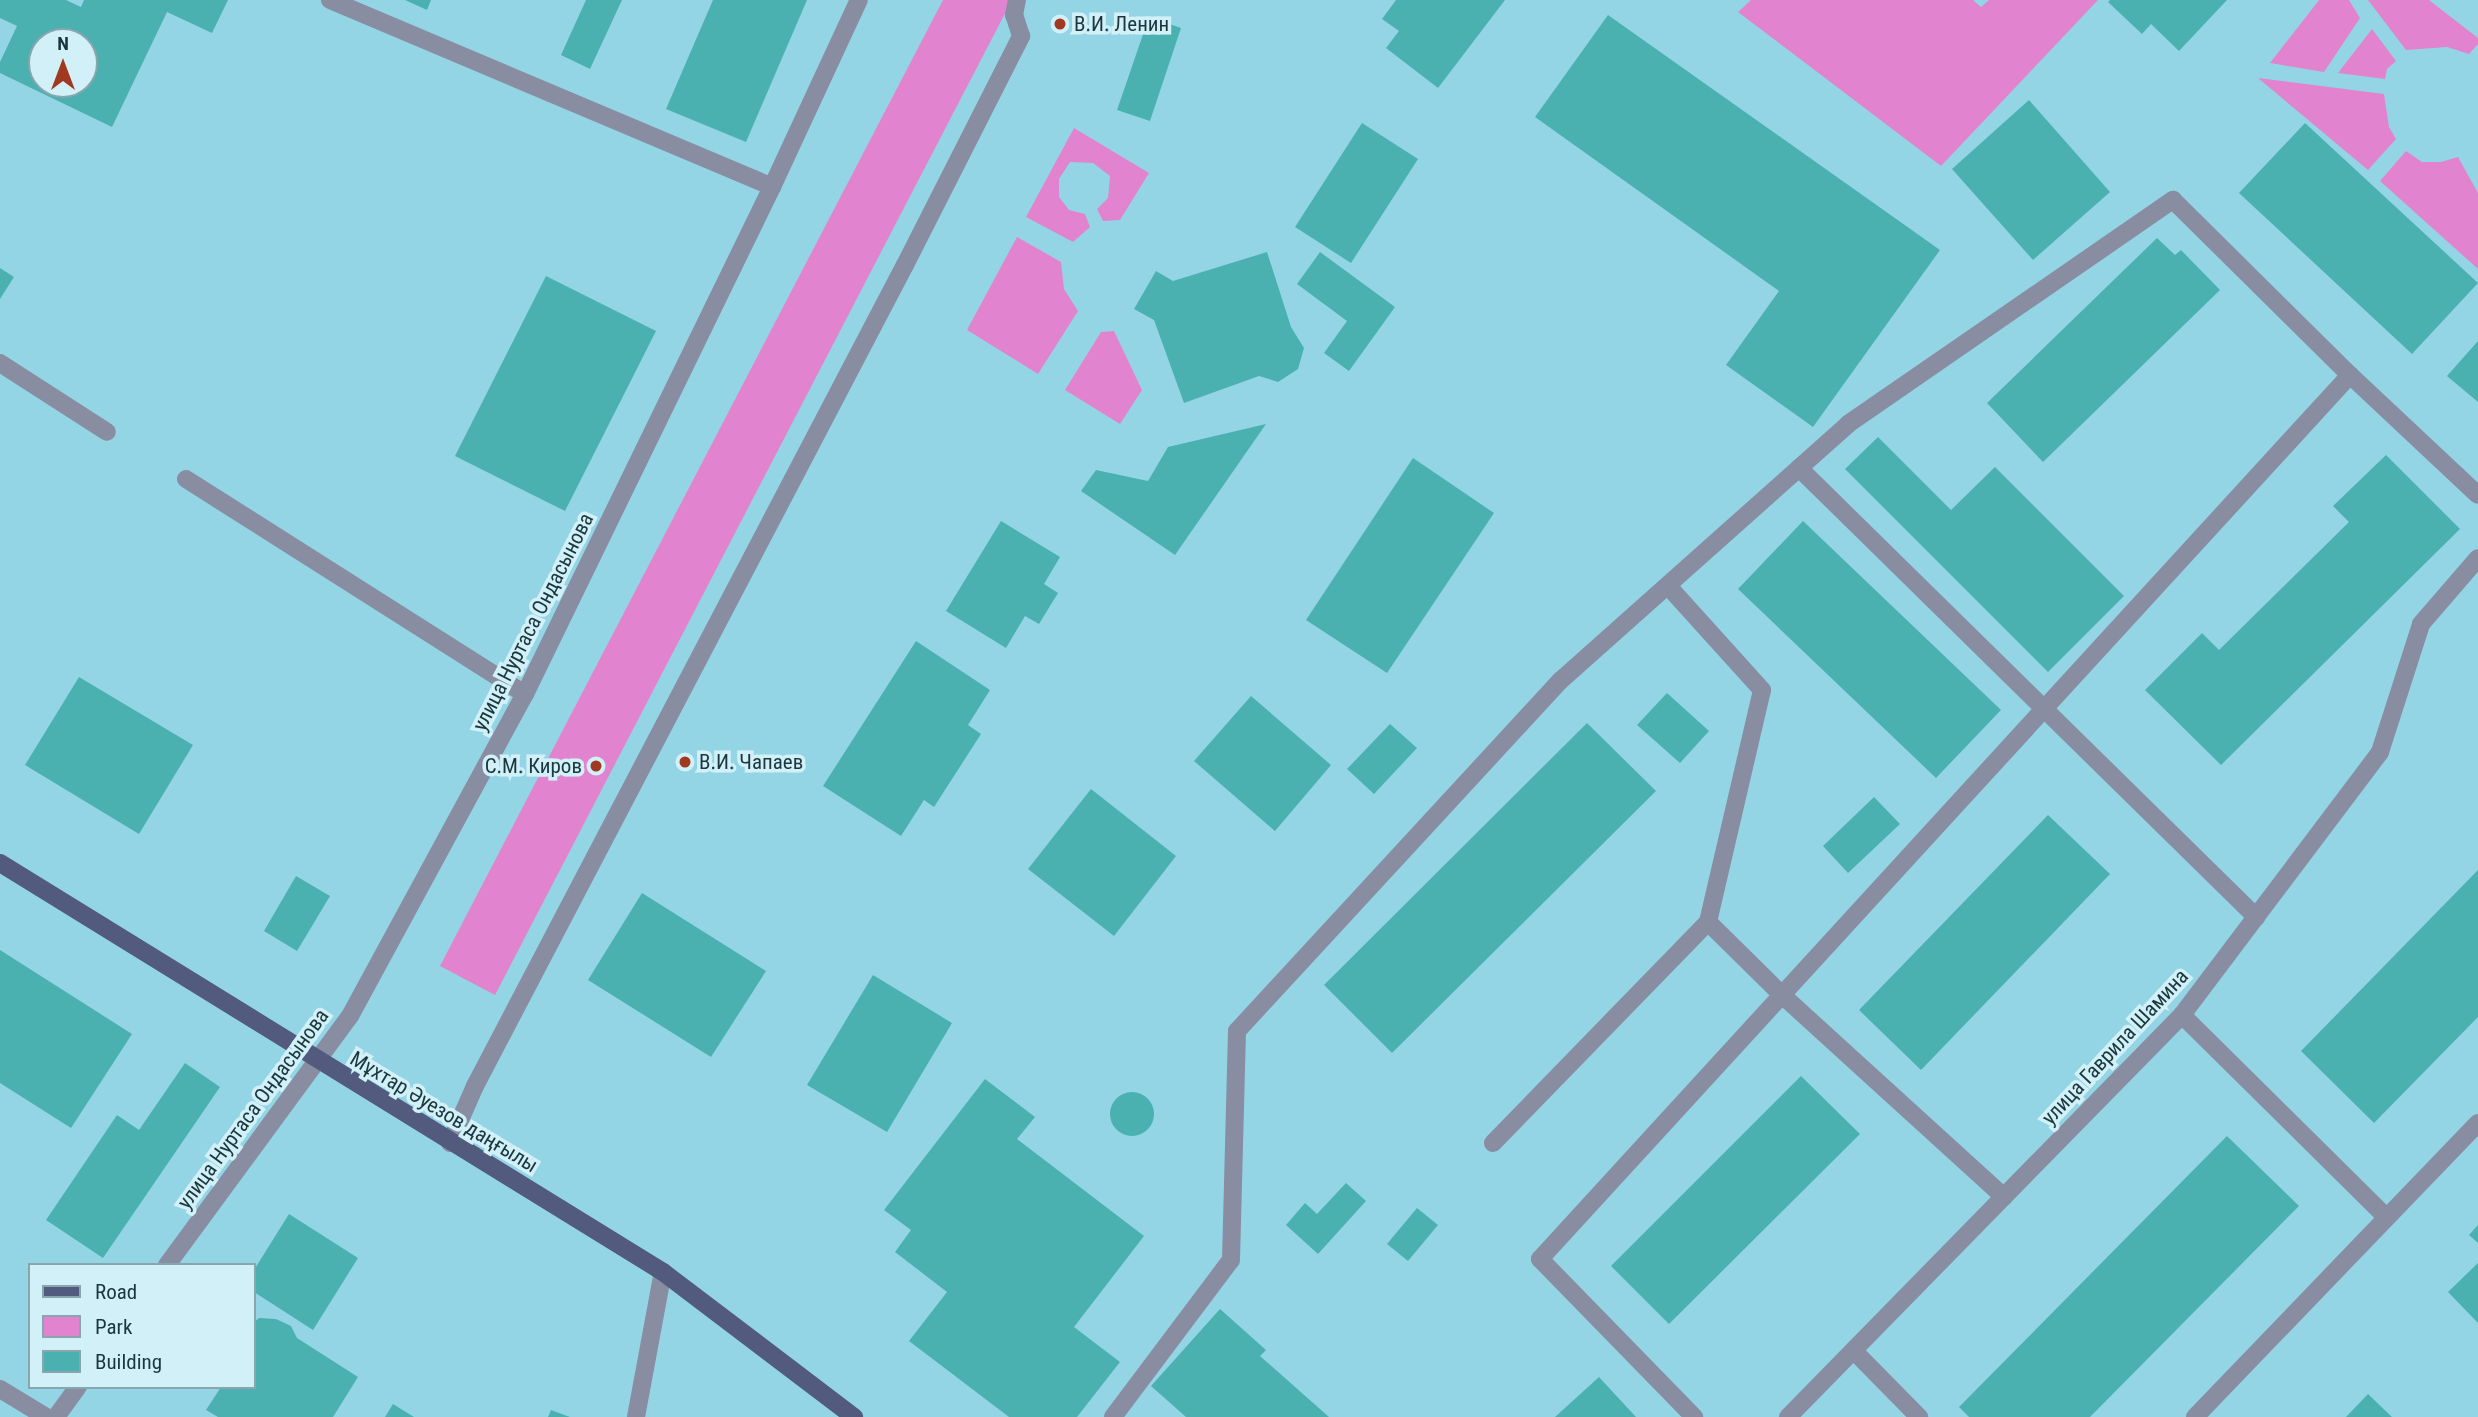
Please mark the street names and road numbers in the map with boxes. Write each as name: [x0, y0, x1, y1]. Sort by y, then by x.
street label: улица Нуртаса Ондасынова: [467, 509, 599, 735]
street label: улица Гаврила Шамина: [2037, 964, 2193, 1130]
street label: улица Нуртаса Ондасынова: [172, 1004, 334, 1214]
street label: Мұхтар Әуезов даңғылы: [346, 1046, 542, 1178]

